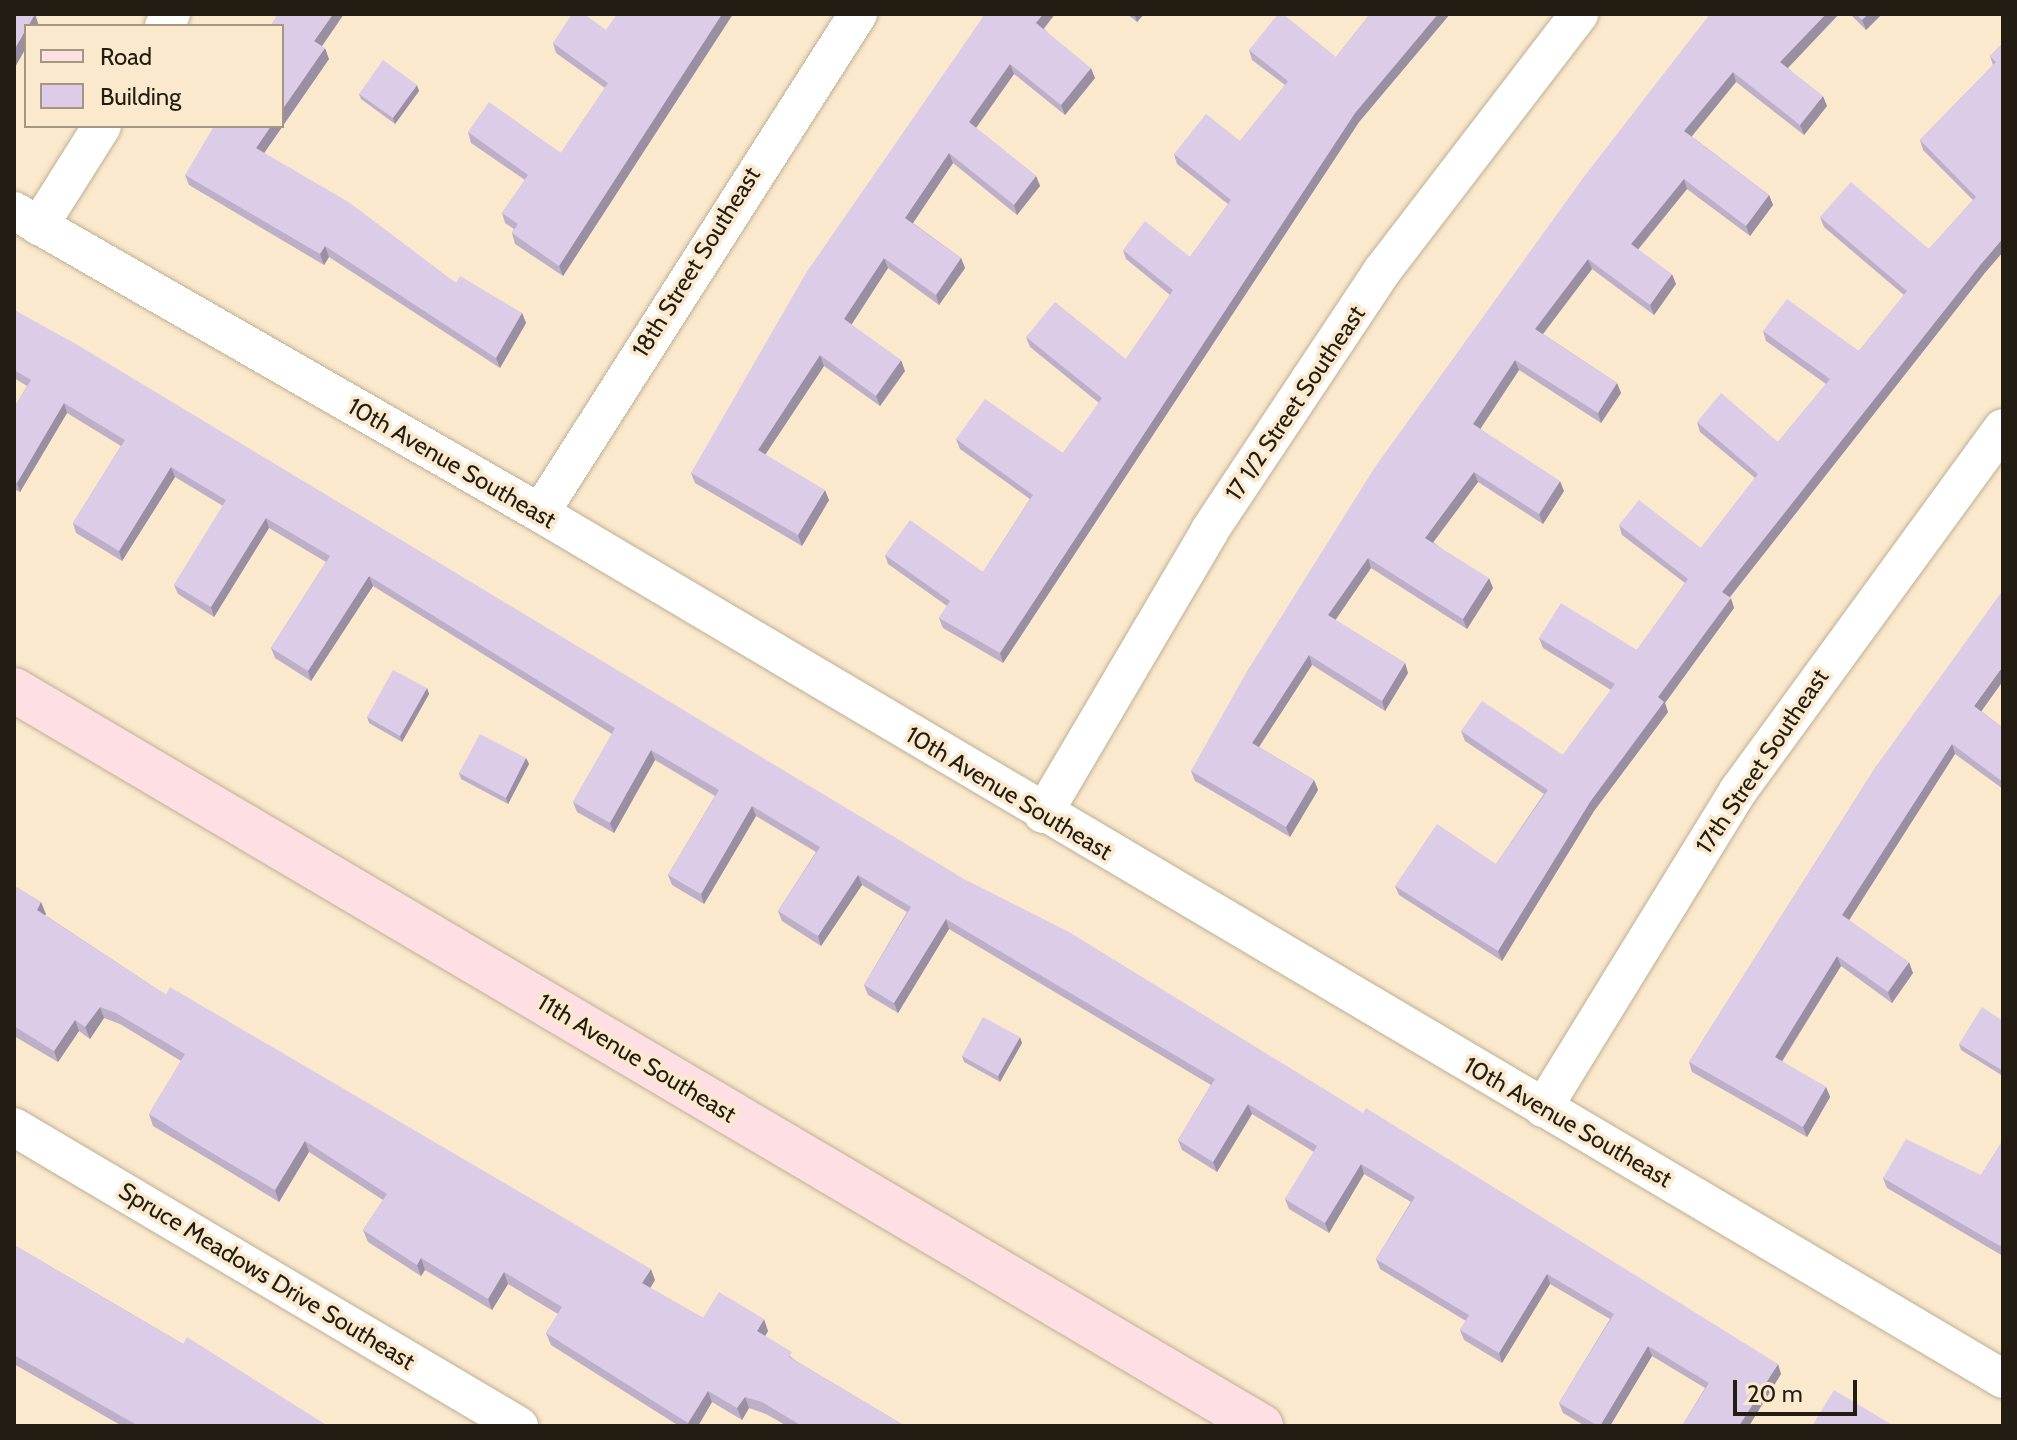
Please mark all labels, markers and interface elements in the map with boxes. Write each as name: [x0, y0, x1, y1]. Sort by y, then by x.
legend: [24, 24, 284, 128]
text: Road: [100, 42, 152, 71]
text: Building: [100, 82, 181, 111]
street label: 18th Street Southeast: [626, 162, 766, 362]
street label: 17 1/2 Street Southeast: [1219, 300, 1371, 506]
street label: 10th Avenue Southeast: [343, 392, 561, 534]
street label: 17th Street Southeast: [1690, 663, 1834, 859]
street label: 10th Avenue Southeast: [901, 720, 1117, 866]
street label: 11th Avenue Southeast: [533, 987, 741, 1129]
street label: 10th Avenue Southeast: [1459, 1051, 1677, 1193]
street label: Spruce Meadows Drive Southeast: [114, 1176, 420, 1376]
scale bar: [1737, 1364, 1861, 1414]
text: 20 m: [1747, 1379, 1803, 1408]

